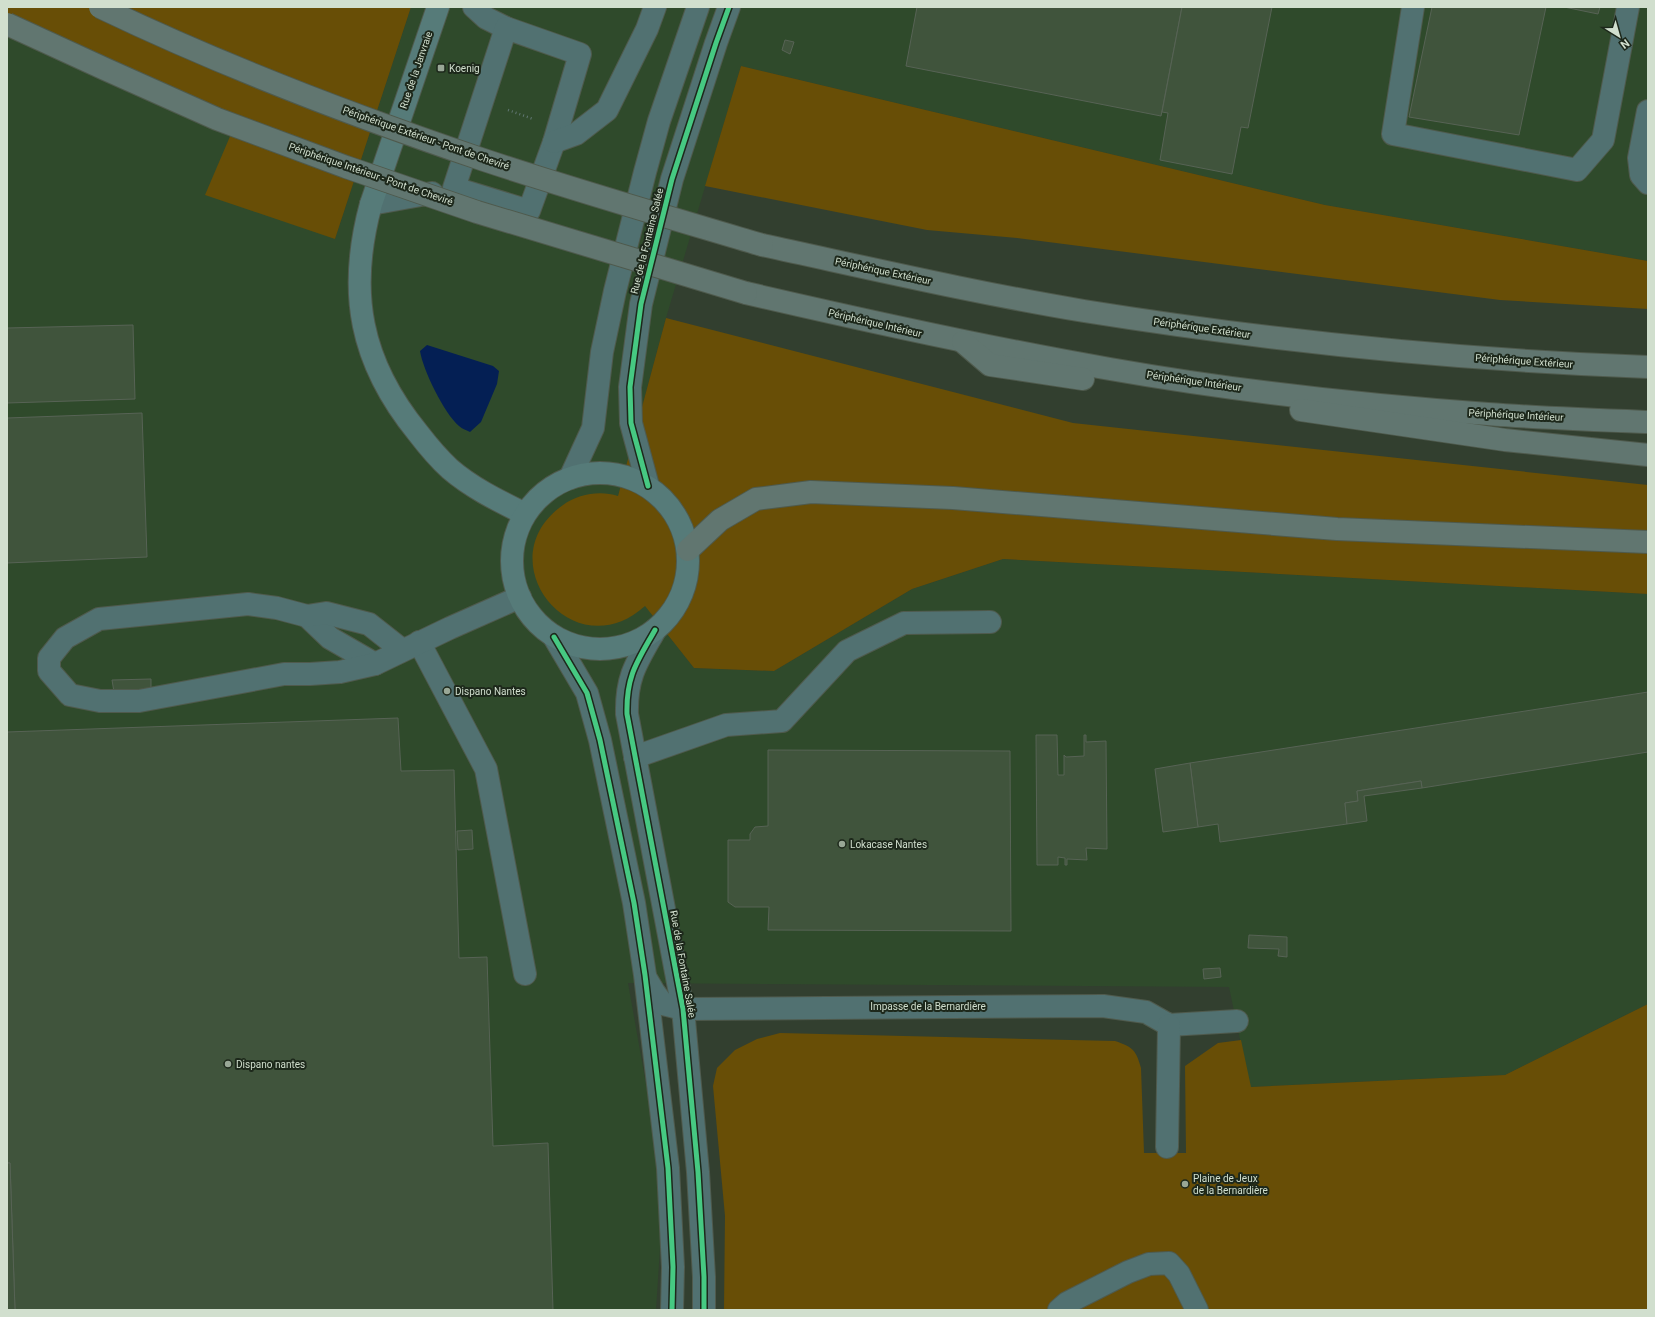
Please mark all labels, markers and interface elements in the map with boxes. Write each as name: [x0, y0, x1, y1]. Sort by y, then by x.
north arrow: [1599, 16, 1639, 56]
street label: Rue de la Janvraie: [398, 30, 434, 110]
text: N: [1618, 36, 1632, 51]
marker: Koenig: [436, 63, 446, 73]
place label: Koenig: [449, 63, 480, 74]
street label: Périphérique Extérieur - Pont de Cheviré: [341, 104, 511, 172]
street label: Périphérique Intérieur - Pont de Cheviré: [287, 141, 455, 207]
street label: Rue de la Fontaine Salée: [629, 187, 665, 295]
street label: Périphérique Extérieur: [834, 255, 933, 287]
street label: Périphérique Intérieur: [827, 307, 923, 339]
street label: Périphérique Extérieur: [1153, 316, 1252, 340]
street label: Périphérique Extérieur: [1475, 352, 1574, 370]
street label: Périphérique Intérieur: [1146, 369, 1243, 393]
street label: Périphérique Intérieur: [1468, 407, 1565, 423]
marker: Dispano Nantes: [442, 686, 452, 696]
place label: Dispano Nantes: [455, 686, 526, 697]
marker: Lokacase Nantes: [837, 839, 847, 849]
place label: Lokacase Nantes: [850, 839, 927, 850]
street label: Rue de la Fontaine Salée: [668, 909, 698, 1019]
street label: Impasse de la Bernardière: [870, 1001, 986, 1012]
marker: Dispano nantes: [223, 1059, 233, 1069]
place label: Dispano nantes: [236, 1059, 305, 1070]
place label: Plaine de Jeux de la Bernardière: [1193, 1173, 1268, 1196]
marker: Plaine de Jeux de la Bernardière: [1180, 1179, 1190, 1189]

